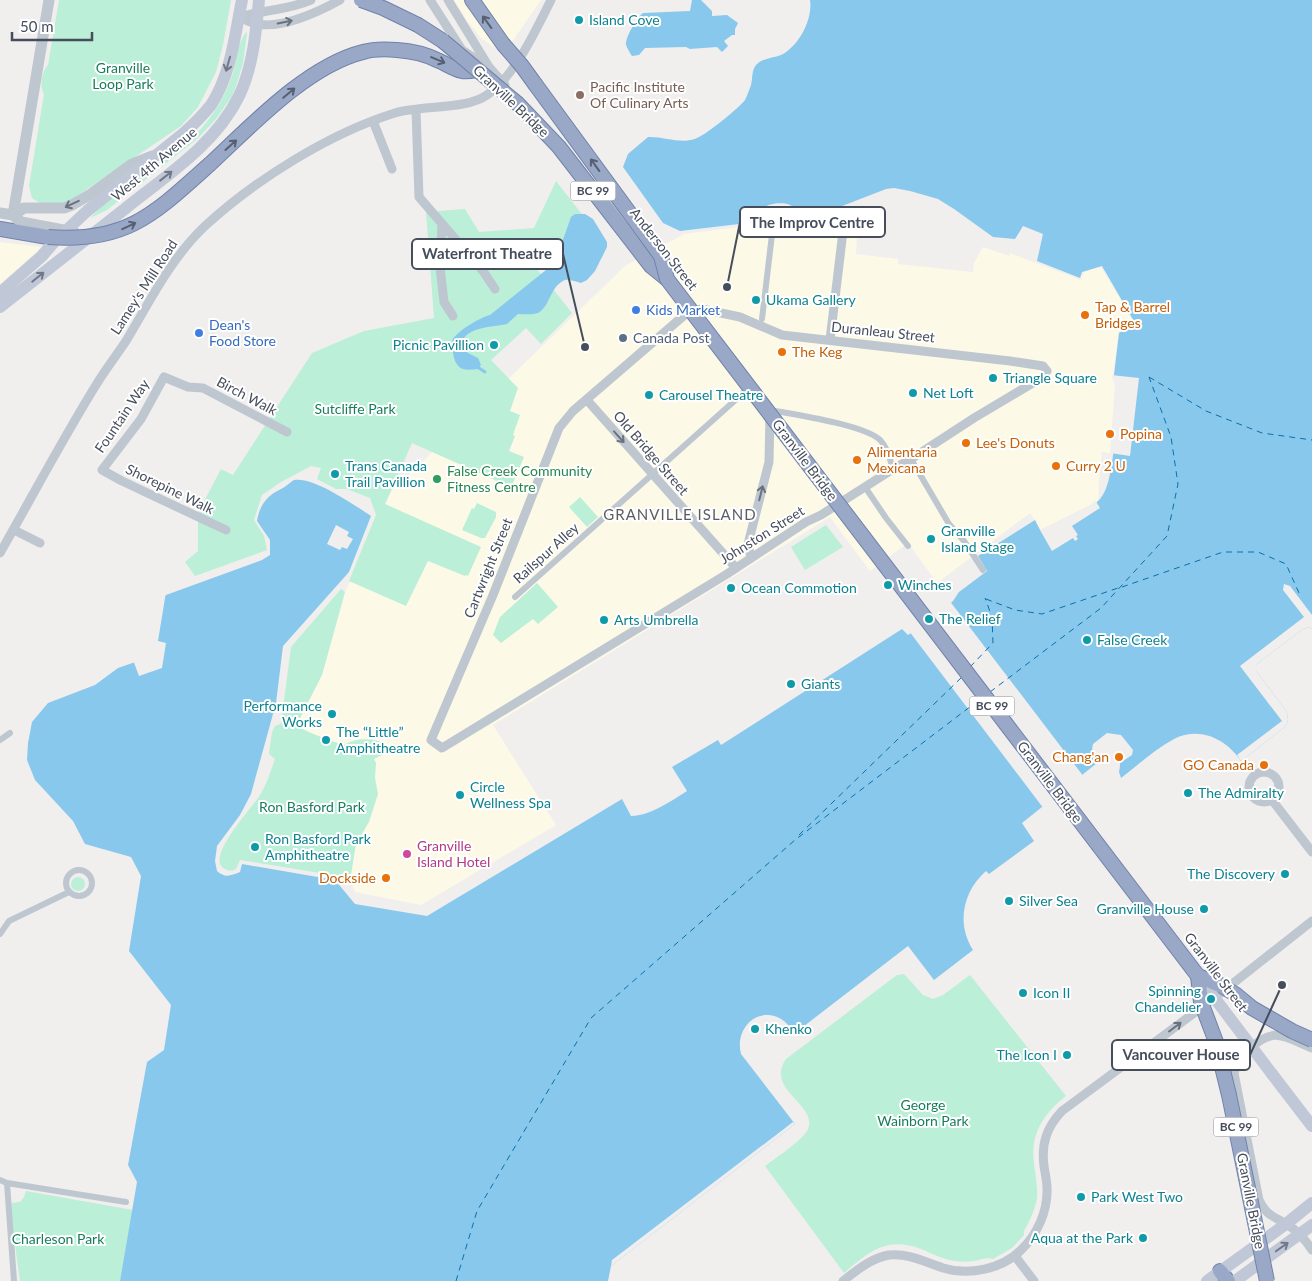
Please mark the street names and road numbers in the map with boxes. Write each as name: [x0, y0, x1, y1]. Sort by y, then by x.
street label: Granville Bridge: [470, 61, 553, 140]
street label: West 4th Avenue: [108, 123, 200, 204]
road number: BC 99: [570, 182, 616, 200]
street label: Anderson Street: [627, 204, 702, 293]
street label: Lamey's Mill Road: [107, 236, 181, 337]
street label: Duranleau Street: [830, 318, 936, 345]
street label: Birch Walk: [214, 373, 281, 419]
street label: Fountain Way: [91, 375, 153, 456]
street label: Old Bridge Street: [610, 407, 693, 498]
street label: Granville Bridge: [769, 416, 842, 504]
street label: Shorepine Walk: [123, 460, 218, 518]
street label: Johnston Street: [716, 502, 807, 567]
street label: Cartwright Street: [460, 515, 515, 620]
street label: Railspur Alley: [509, 518, 583, 587]
road number: BC 99: [970, 696, 1014, 716]
street label: Granville Bridge: [1014, 738, 1087, 826]
street label: Granville Street: [1181, 929, 1252, 1015]
road number: BC 99: [1214, 1118, 1258, 1136]
street label: Granville Bridge: [1234, 1151, 1269, 1250]

